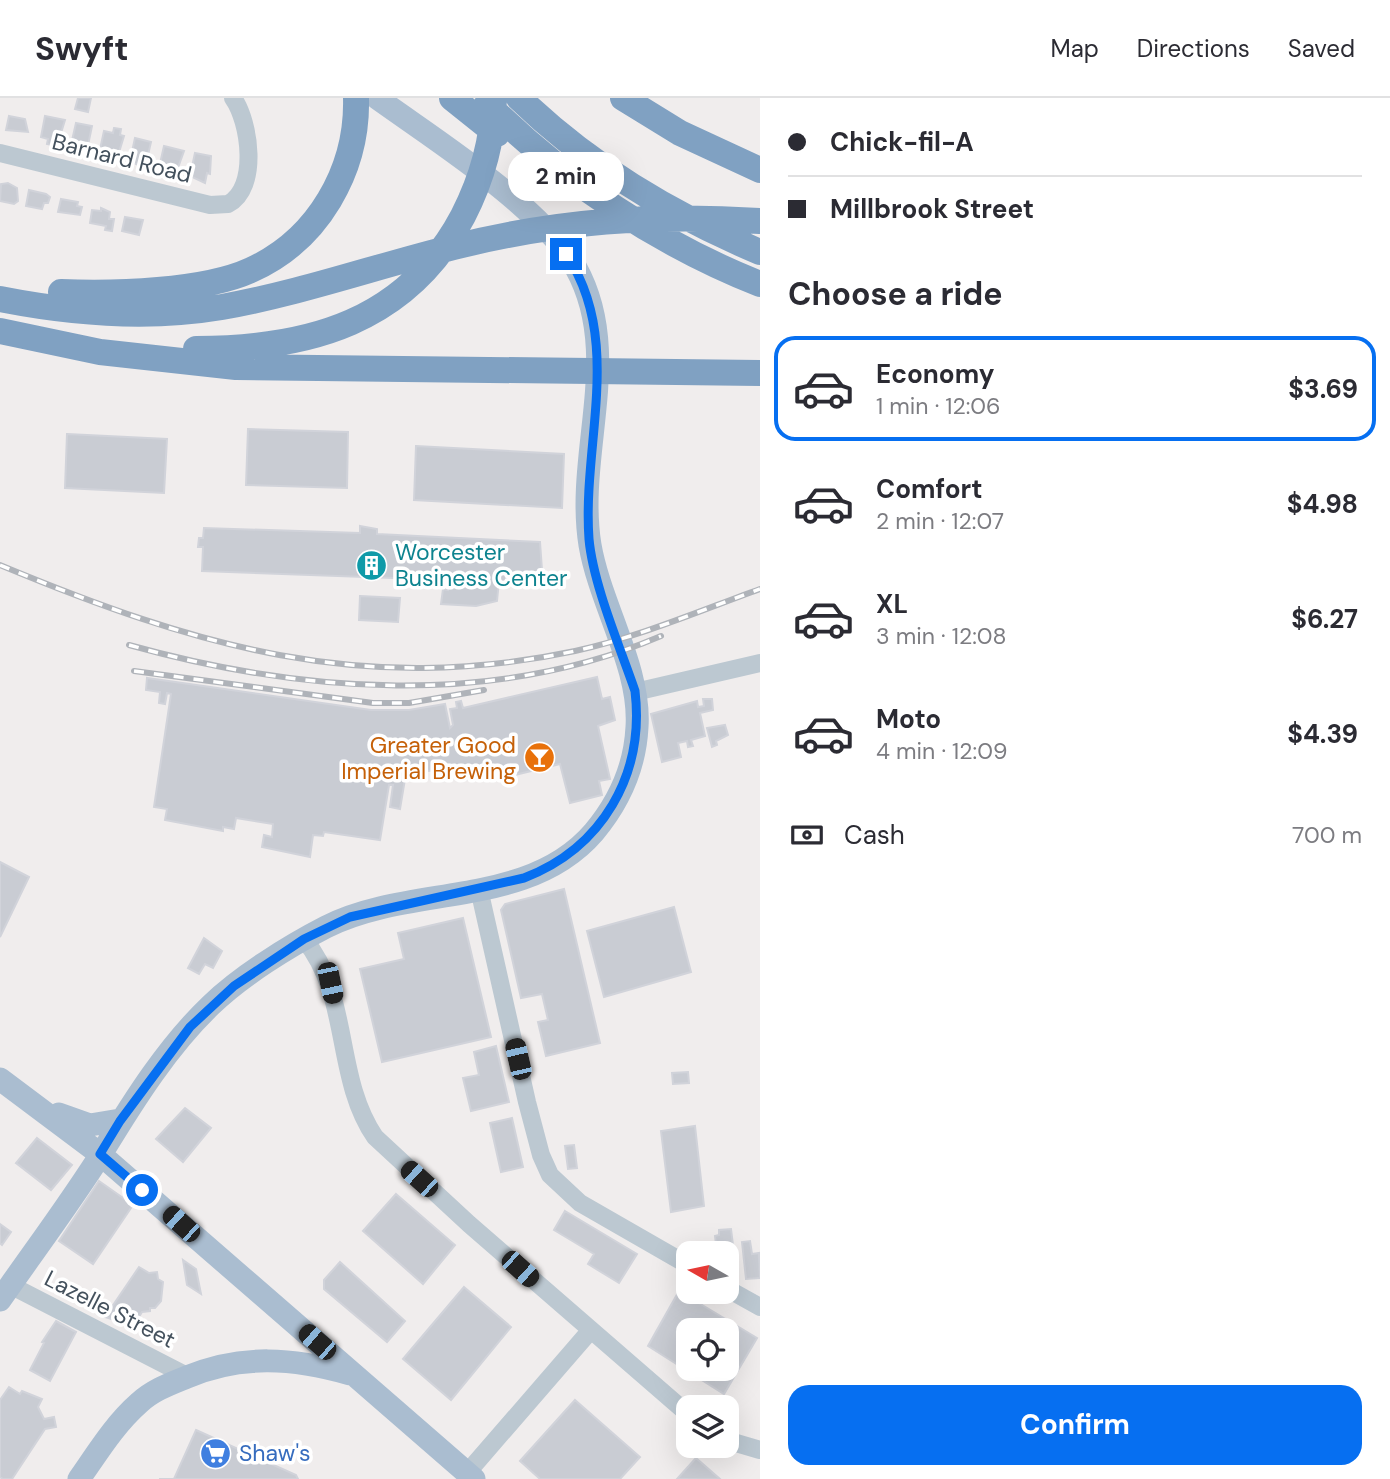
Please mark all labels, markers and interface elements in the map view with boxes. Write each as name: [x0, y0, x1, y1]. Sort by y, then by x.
text: Swyft: [35, 27, 128, 70]
text: Map: [1051, 33, 1099, 64]
text: Directions: [1137, 33, 1250, 64]
text: Saved: [1288, 33, 1355, 64]
text: Chick-fil-A: [830, 125, 974, 159]
street label: Barnard Road: [49, 126, 195, 190]
callout: 2 min: [508, 152, 624, 202]
text: 2 min: [536, 161, 596, 191]
text: Millbrook Street: [830, 192, 1034, 226]
route end: [550, 238, 582, 270]
text: Choose a ride: [788, 273, 1003, 315]
icon: car: [792, 357, 855, 420]
text: Economy: [876, 357, 994, 391]
text: $3.69: [1288, 372, 1358, 406]
text: 1 min · 12:06: [876, 391, 1001, 421]
icon: car: [792, 472, 855, 535]
text: Comfort: [876, 472, 982, 506]
text: $4.98: [1287, 487, 1358, 521]
text: 2 min · 12:07: [876, 506, 1004, 536]
place label: Worcester Business Center: [395, 537, 568, 593]
building icon: Worcester Business Center: [355, 548, 389, 582]
icon: car: [792, 587, 855, 650]
text: XL: [876, 587, 908, 621]
text: $6.27: [1291, 602, 1358, 636]
text: 3 min · 12:08: [876, 621, 1007, 651]
icon: car: [792, 702, 855, 765]
text: Moto: [876, 702, 941, 736]
text: $4.39: [1287, 717, 1358, 751]
place label: Greater Good Imperial Brewing: [341, 730, 516, 786]
text: 4 min · 12:09: [876, 736, 1007, 766]
bar icon: Greater Good Imperial Brewing: [522, 741, 556, 775]
icon: cash: [788, 816, 826, 854]
text: Cash: [844, 818, 905, 852]
text: 700 m: [1292, 820, 1362, 850]
car: [316, 960, 345, 1006]
car: [504, 1036, 533, 1082]
car: [397, 1157, 442, 1201]
route start: [126, 1174, 158, 1206]
car: [159, 1202, 204, 1246]
north arrow: [676, 1241, 738, 1304]
map controls: [676, 1241, 739, 1458]
car: [498, 1247, 543, 1291]
street label: Lazelle Street: [40, 1263, 180, 1355]
button: locate: [676, 1318, 739, 1381]
car: [295, 1320, 340, 1364]
button: Confirm: [788, 1385, 1362, 1465]
button: layers: [676, 1395, 739, 1458]
supermarket icon: Shaw's: [199, 1436, 233, 1470]
place label: Shaw's: [239, 1438, 311, 1468]

